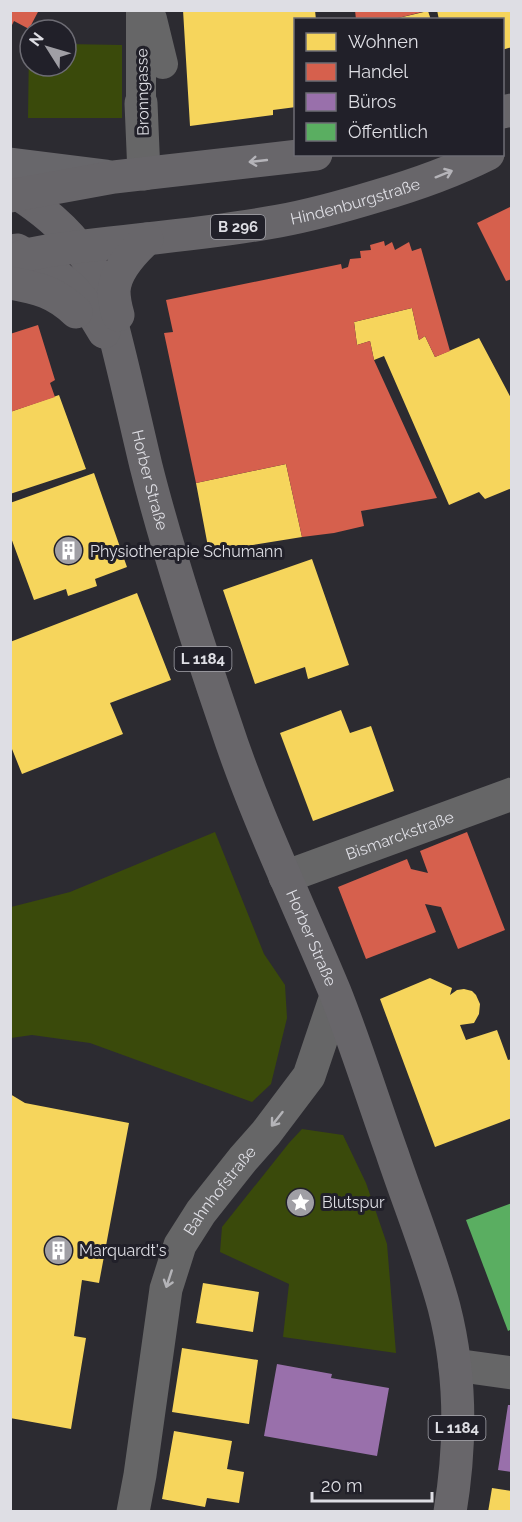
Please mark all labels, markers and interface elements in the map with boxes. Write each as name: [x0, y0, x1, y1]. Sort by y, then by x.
north arrow: [18, 18, 78, 78]
legend: [294, 18, 504, 156]
text: N: [25, 29, 48, 50]
text: Wohnen: [348, 31, 418, 52]
street label: Bronngasse: [132, 48, 153, 136]
text: Handel: [348, 61, 408, 82]
text: Büros: [348, 91, 396, 112]
text: Öffentlich: [348, 121, 428, 142]
one-way arrow: [249, 156, 269, 167]
one-way arrow: [434, 168, 453, 179]
street label: Hindenburgstraße: [289, 174, 422, 229]
road number: B 296: [211, 215, 265, 239]
street label: Horber Straße: [128, 428, 172, 532]
building icon: Physiotherapie Schumann: [53, 535, 85, 567]
place label: Physiotherapie Schumann: [90, 542, 283, 561]
road number: L 1184: [174, 647, 232, 671]
street label: Bismarckstraße: [343, 807, 456, 864]
street label: Horber Straße: [282, 887, 340, 989]
one-way arrow: [270, 1110, 283, 1126]
street label: Bahnhofstraße: [180, 1142, 260, 1239]
place icon: Blutspur: [285, 1186, 317, 1218]
place label: Blutspur: [322, 1193, 385, 1212]
building icon: Marquardt's: [42, 1234, 74, 1266]
place label: Marquardt's: [79, 1241, 167, 1260]
one-way arrow: [163, 1269, 174, 1288]
road number: L 1184: [428, 1416, 486, 1440]
scale bar: [312, 1465, 432, 1503]
text: 20 m: [321, 1475, 363, 1496]

